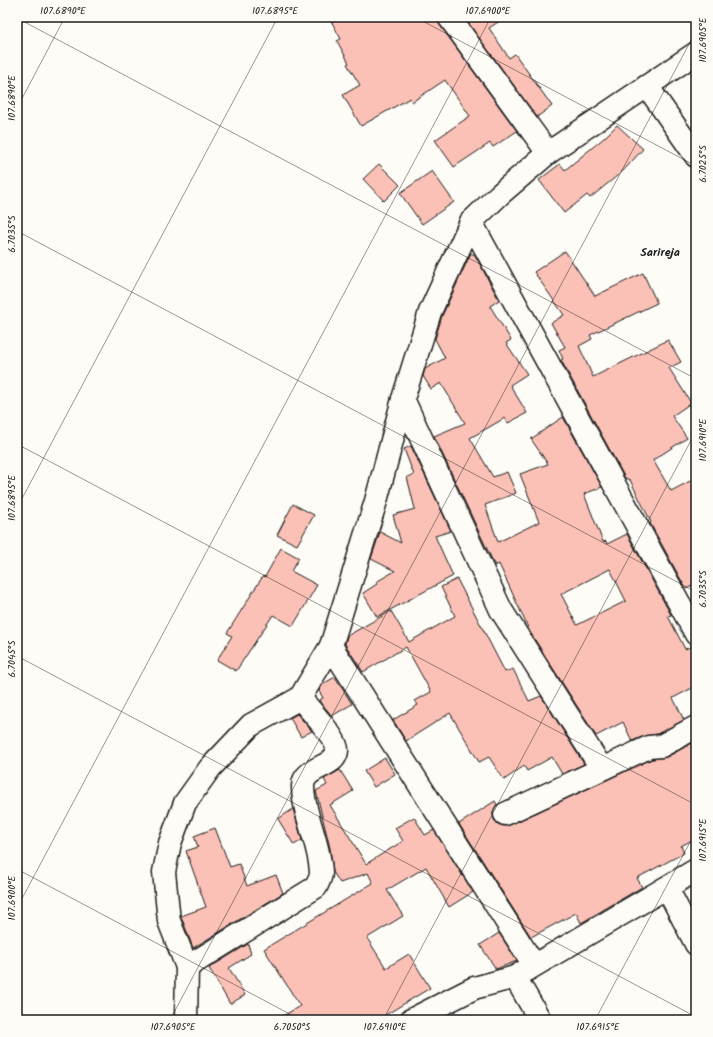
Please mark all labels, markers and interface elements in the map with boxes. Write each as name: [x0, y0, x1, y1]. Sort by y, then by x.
text: 107.6890°E: [40, 3, 87, 19]
text: 107.6895°E: [252, 3, 299, 19]
text: 107.6900°E: [466, 3, 512, 19]
text: 107.6905°E: [695, 16, 711, 63]
text: 107.6890°E: [4, 74, 20, 121]
text: 6.7025°S: [695, 145, 711, 183]
text: 6.7035°S: [4, 215, 20, 253]
district label: Sarireja: [640, 243, 680, 262]
text: 107.6910°E: [695, 417, 711, 461]
text: 107.6895°E: [4, 474, 20, 521]
text: 6.7035°S: [695, 570, 711, 608]
text: 6.7045°S: [4, 640, 20, 678]
text: 107.6915°E: [695, 817, 711, 862]
text: 107.6900°E: [4, 874, 20, 920]
text: 107.6905°E: [150, 1019, 197, 1035]
text: 6.7050°S: [274, 1019, 311, 1035]
text: 107.6910°E: [364, 1019, 408, 1035]
text: 107.6915°E: [576, 1019, 621, 1035]

